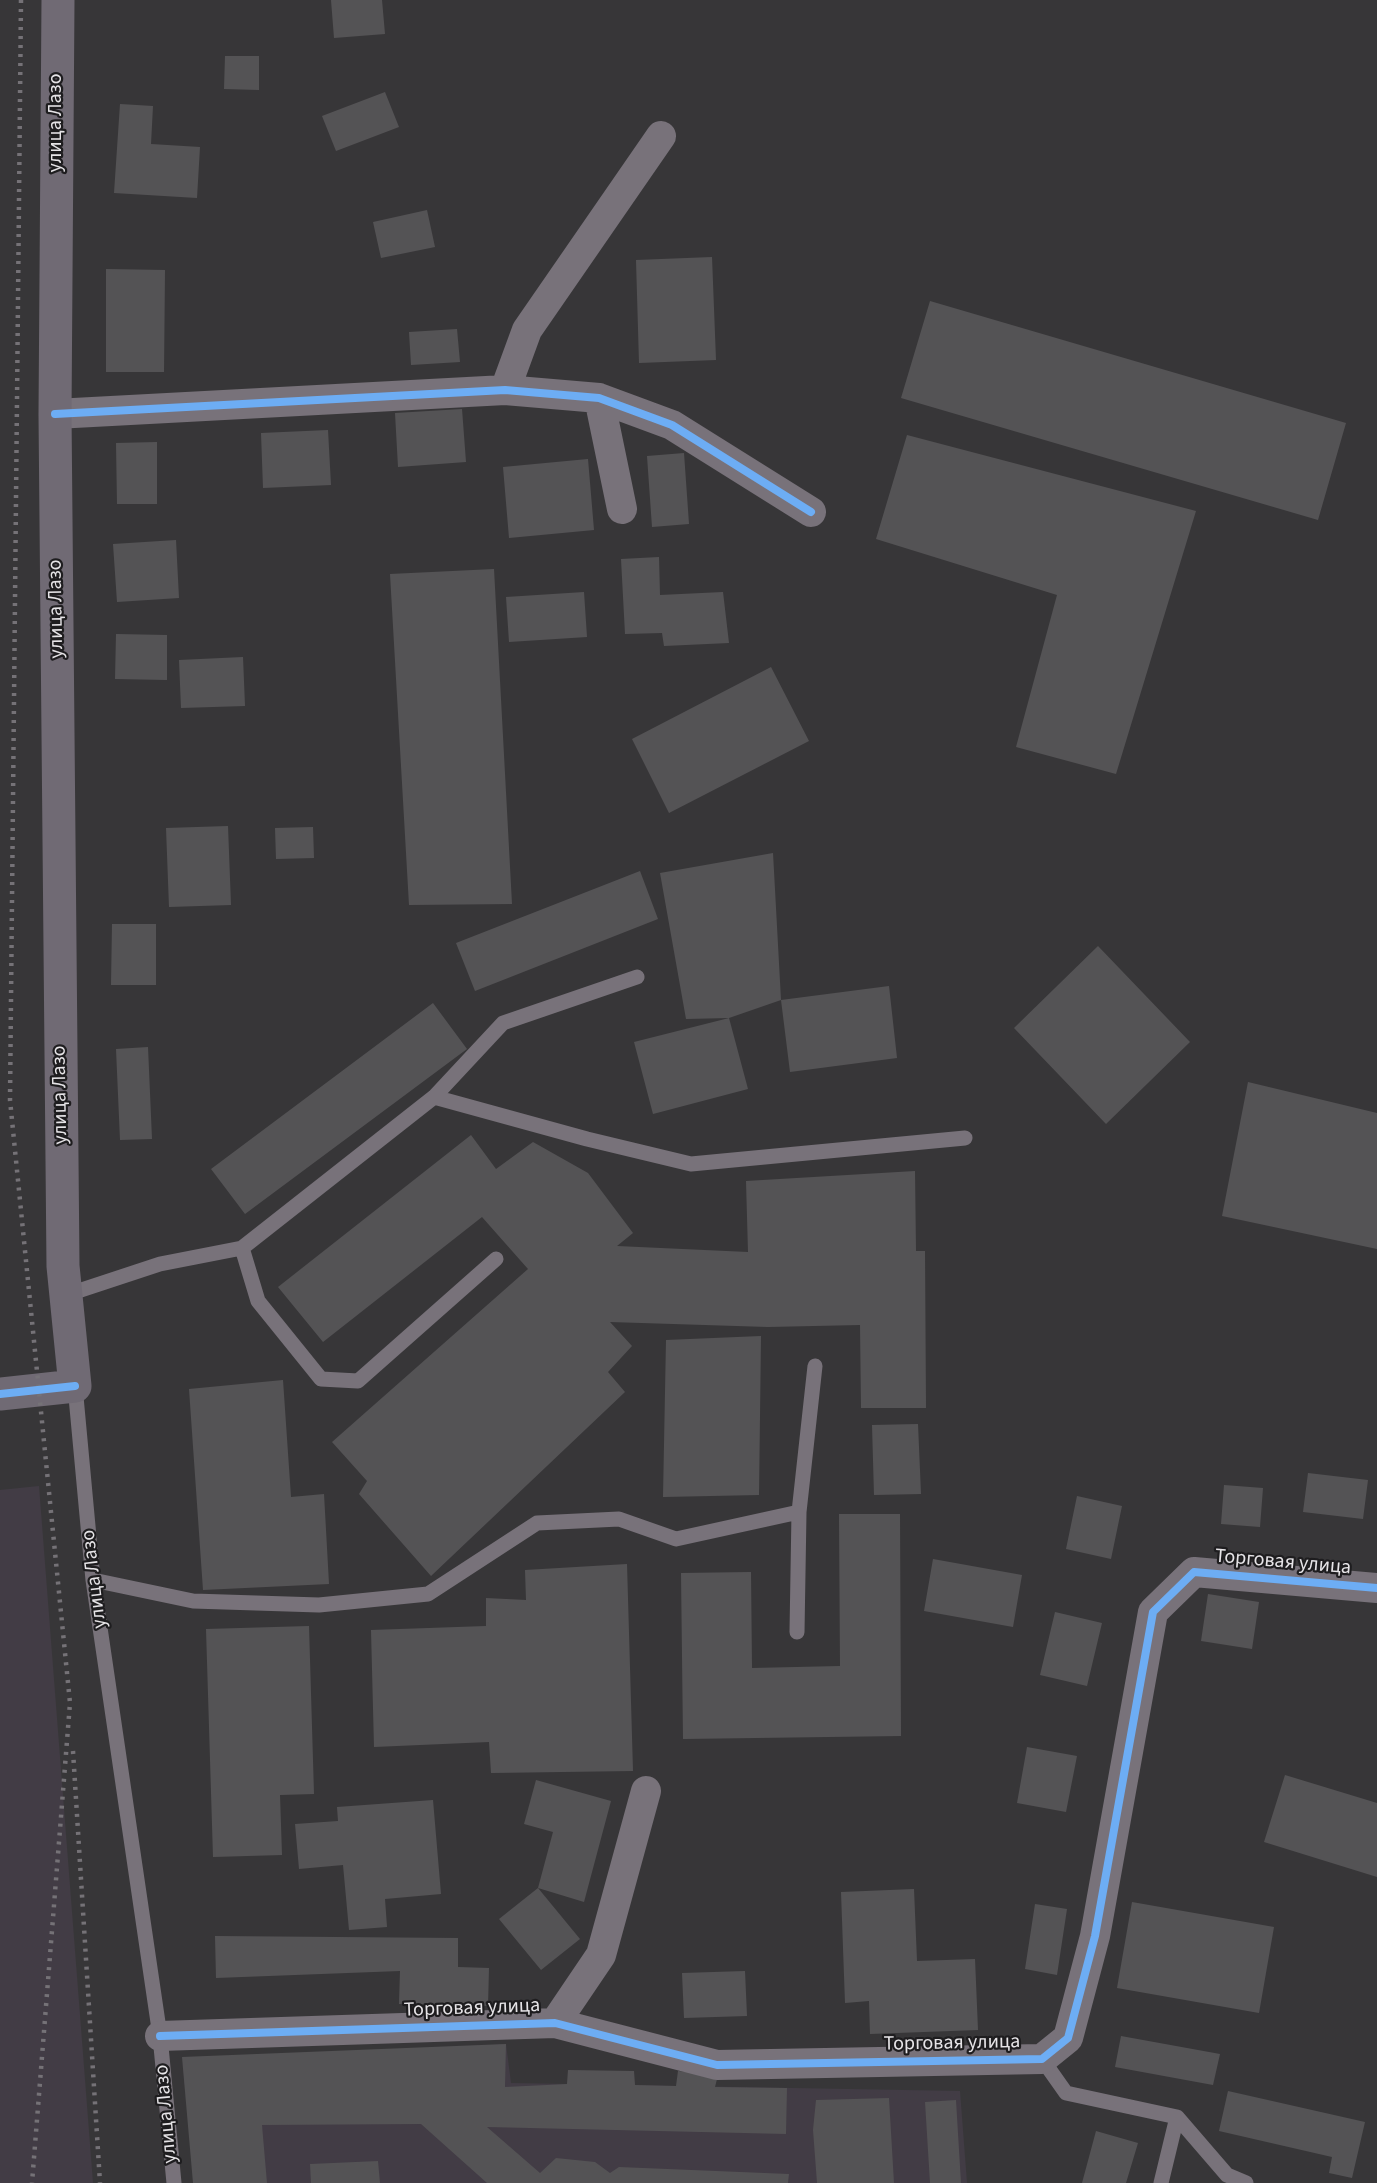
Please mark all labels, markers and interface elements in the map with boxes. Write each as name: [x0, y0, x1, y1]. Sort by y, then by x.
street label: улица Лазо: [45, 73, 69, 173]
street label: улица Лазо: [44, 559, 70, 659]
street label: улица Лазо: [48, 1045, 74, 1145]
street label: улица Лазо: [77, 1528, 113, 1630]
street label: Торговая улица: [1214, 1545, 1352, 1581]
street label: Торговая улица: [403, 1995, 541, 2023]
street label: Торговая улица: [884, 2031, 1020, 2057]
street label: улица Лазо: [151, 2064, 183, 2164]

